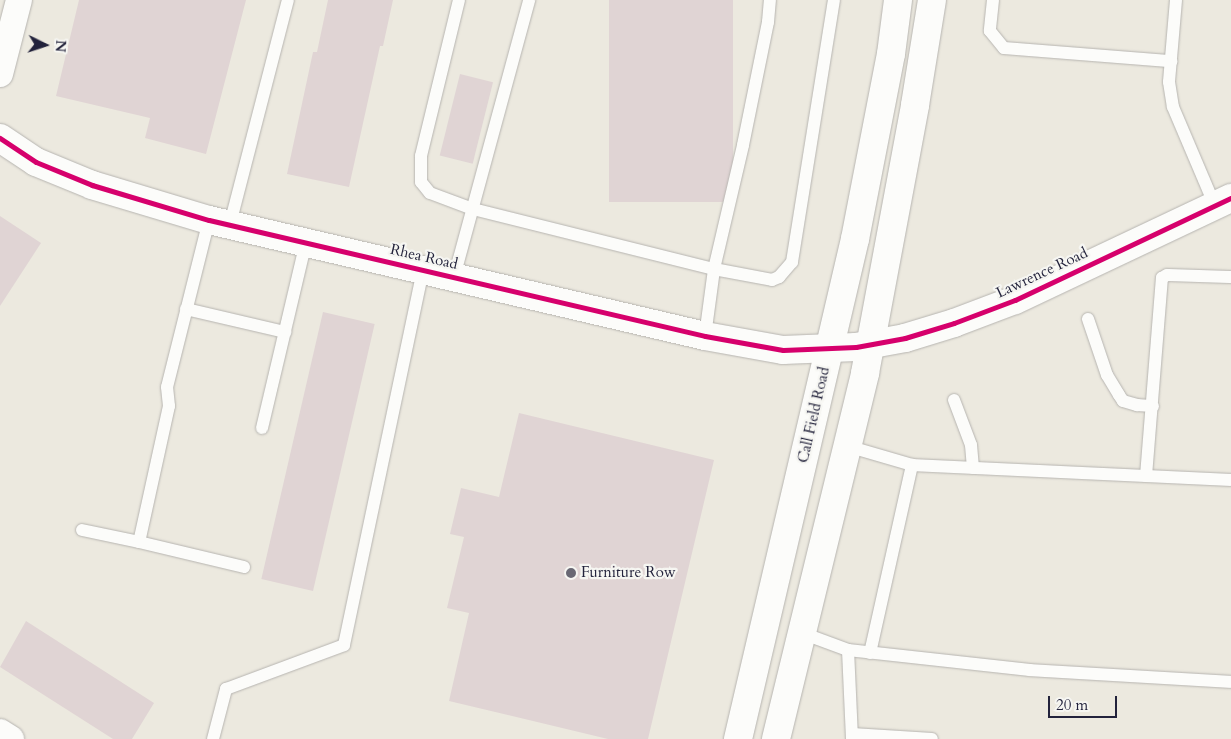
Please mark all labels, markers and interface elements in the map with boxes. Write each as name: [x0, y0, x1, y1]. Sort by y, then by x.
north arrow: [20, 20, 70, 70]
text: N: [51, 39, 70, 53]
street label: Rhea Road: [388, 240, 460, 274]
street label: Lawrence Road: [993, 244, 1091, 302]
street label: Call Field Road: [794, 365, 834, 465]
place label: Furniture Row: [581, 564, 676, 582]
marker: Furniture Row: [565, 567, 577, 579]
scale bar: [1051, 686, 1120, 718]
text: 20 m: [1056, 695, 1088, 715]

